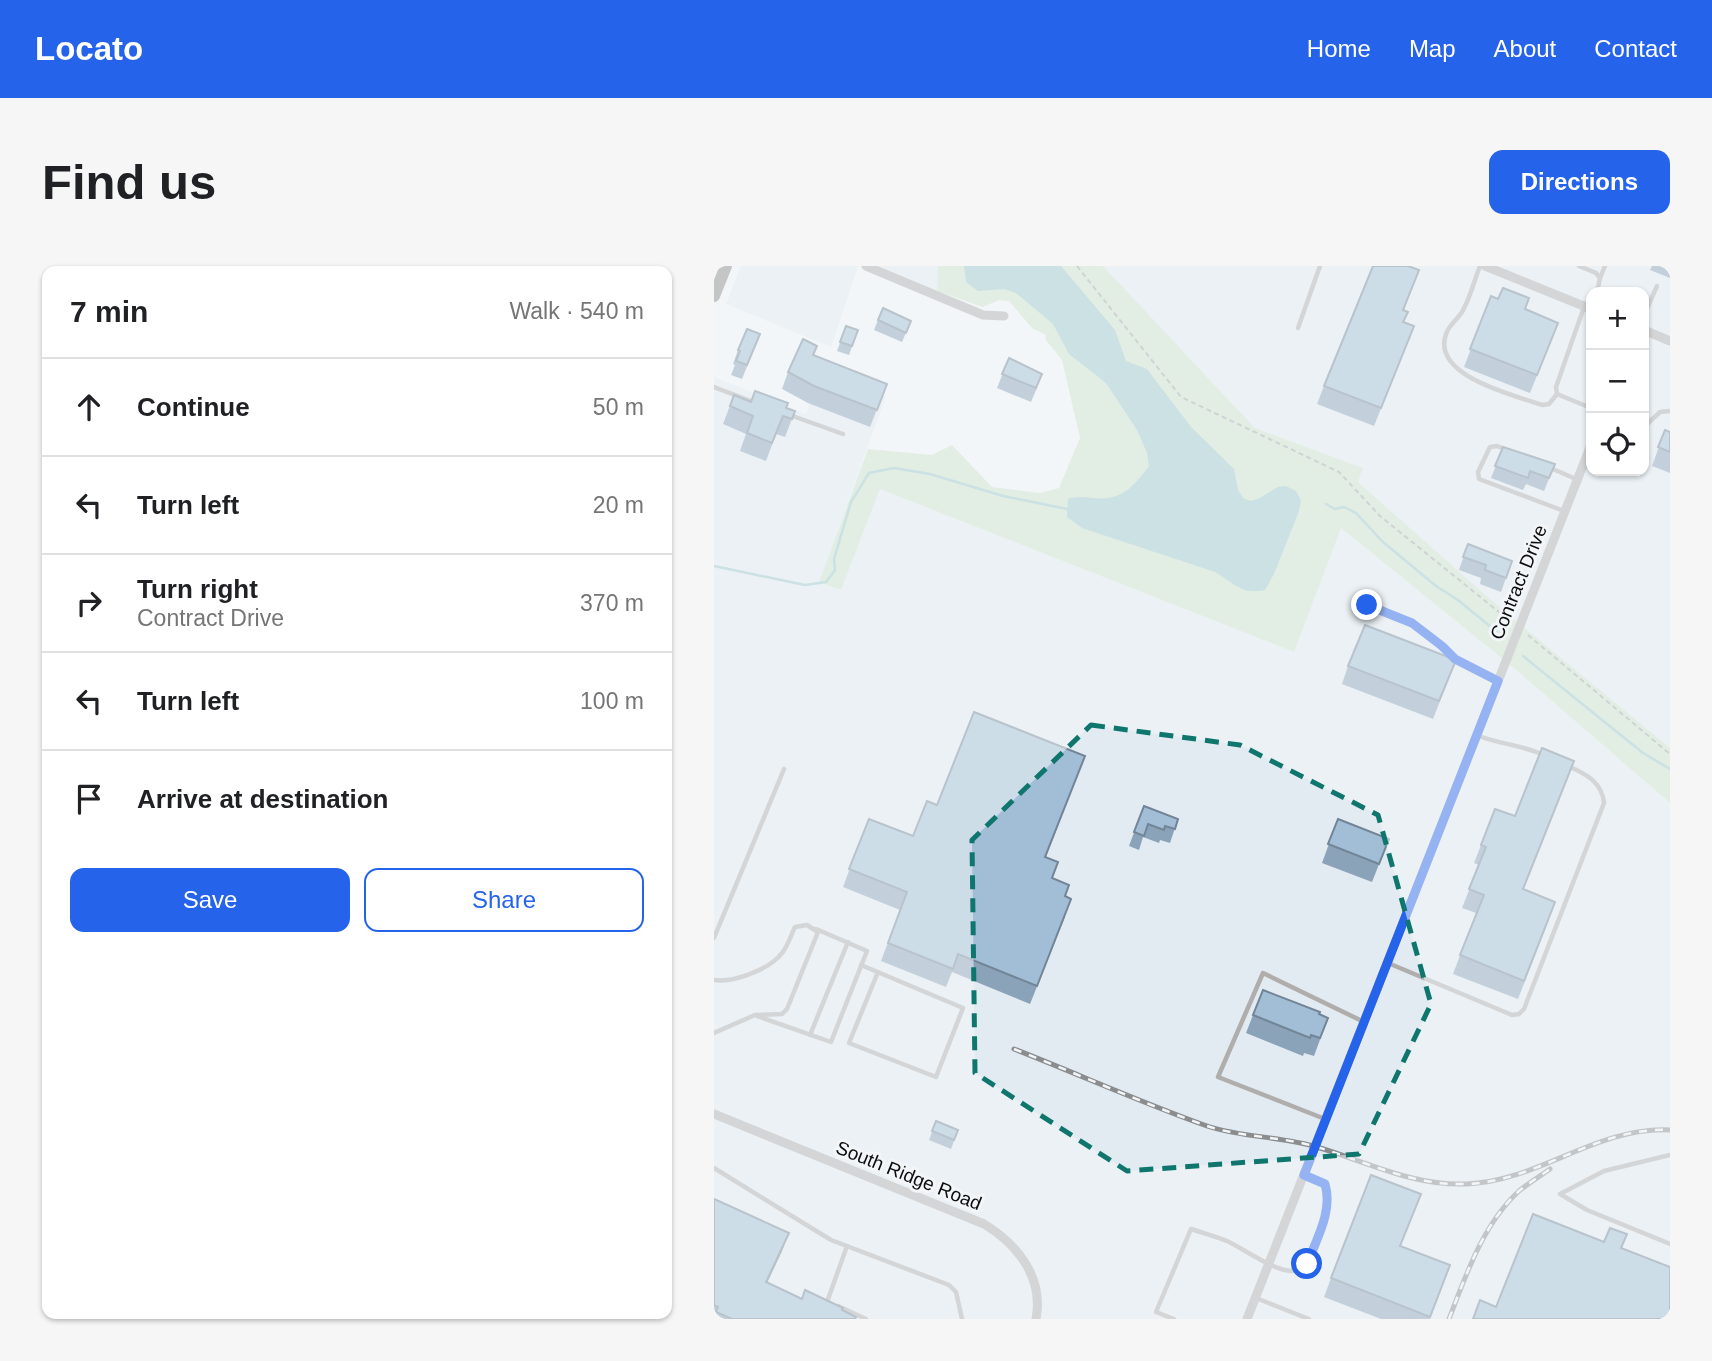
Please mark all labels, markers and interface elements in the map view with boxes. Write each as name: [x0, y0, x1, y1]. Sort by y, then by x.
text: Locato: [35, 30, 143, 67]
text: Home: [1307, 35, 1371, 62]
text: Map: [1409, 35, 1456, 62]
text: About: [1494, 35, 1556, 62]
text: Contact: [1594, 35, 1677, 62]
button: Directions: [1489, 150, 1670, 214]
text: Find us: [42, 155, 216, 209]
map controls: [1586, 287, 1649, 476]
button: +: [1586, 287, 1649, 350]
text: 7 min: [70, 295, 148, 328]
text: Walk · 540 m: [509, 298, 644, 324]
button: −: [1586, 350, 1649, 413]
icon: ahead: [70, 388, 108, 426]
text: Continue: [137, 392, 250, 422]
text: 50 m: [593, 394, 644, 420]
button: locate: [1586, 413, 1649, 476]
icon: left: [70, 486, 108, 524]
text: Turn left: [137, 490, 239, 520]
text: 20 m: [593, 492, 644, 518]
street label: Contract Drive: [1486, 522, 1551, 642]
text: Turn right: [137, 574, 258, 604]
icon: right: [70, 584, 108, 622]
route end: [1351, 589, 1382, 620]
text: 370 m: [580, 590, 644, 616]
text: Contract Drive: [137, 605, 284, 631]
icon: left: [70, 682, 108, 720]
text: Turn left: [137, 686, 239, 716]
text: 100 m: [580, 688, 644, 714]
icon: arrive: [70, 780, 108, 818]
text: Arrive at destination: [137, 784, 388, 814]
button: Save: [70, 868, 350, 932]
button: Share: [364, 868, 644, 932]
street label: South Ridge Road: [833, 1137, 985, 1214]
route start: [1291, 1248, 1322, 1279]

